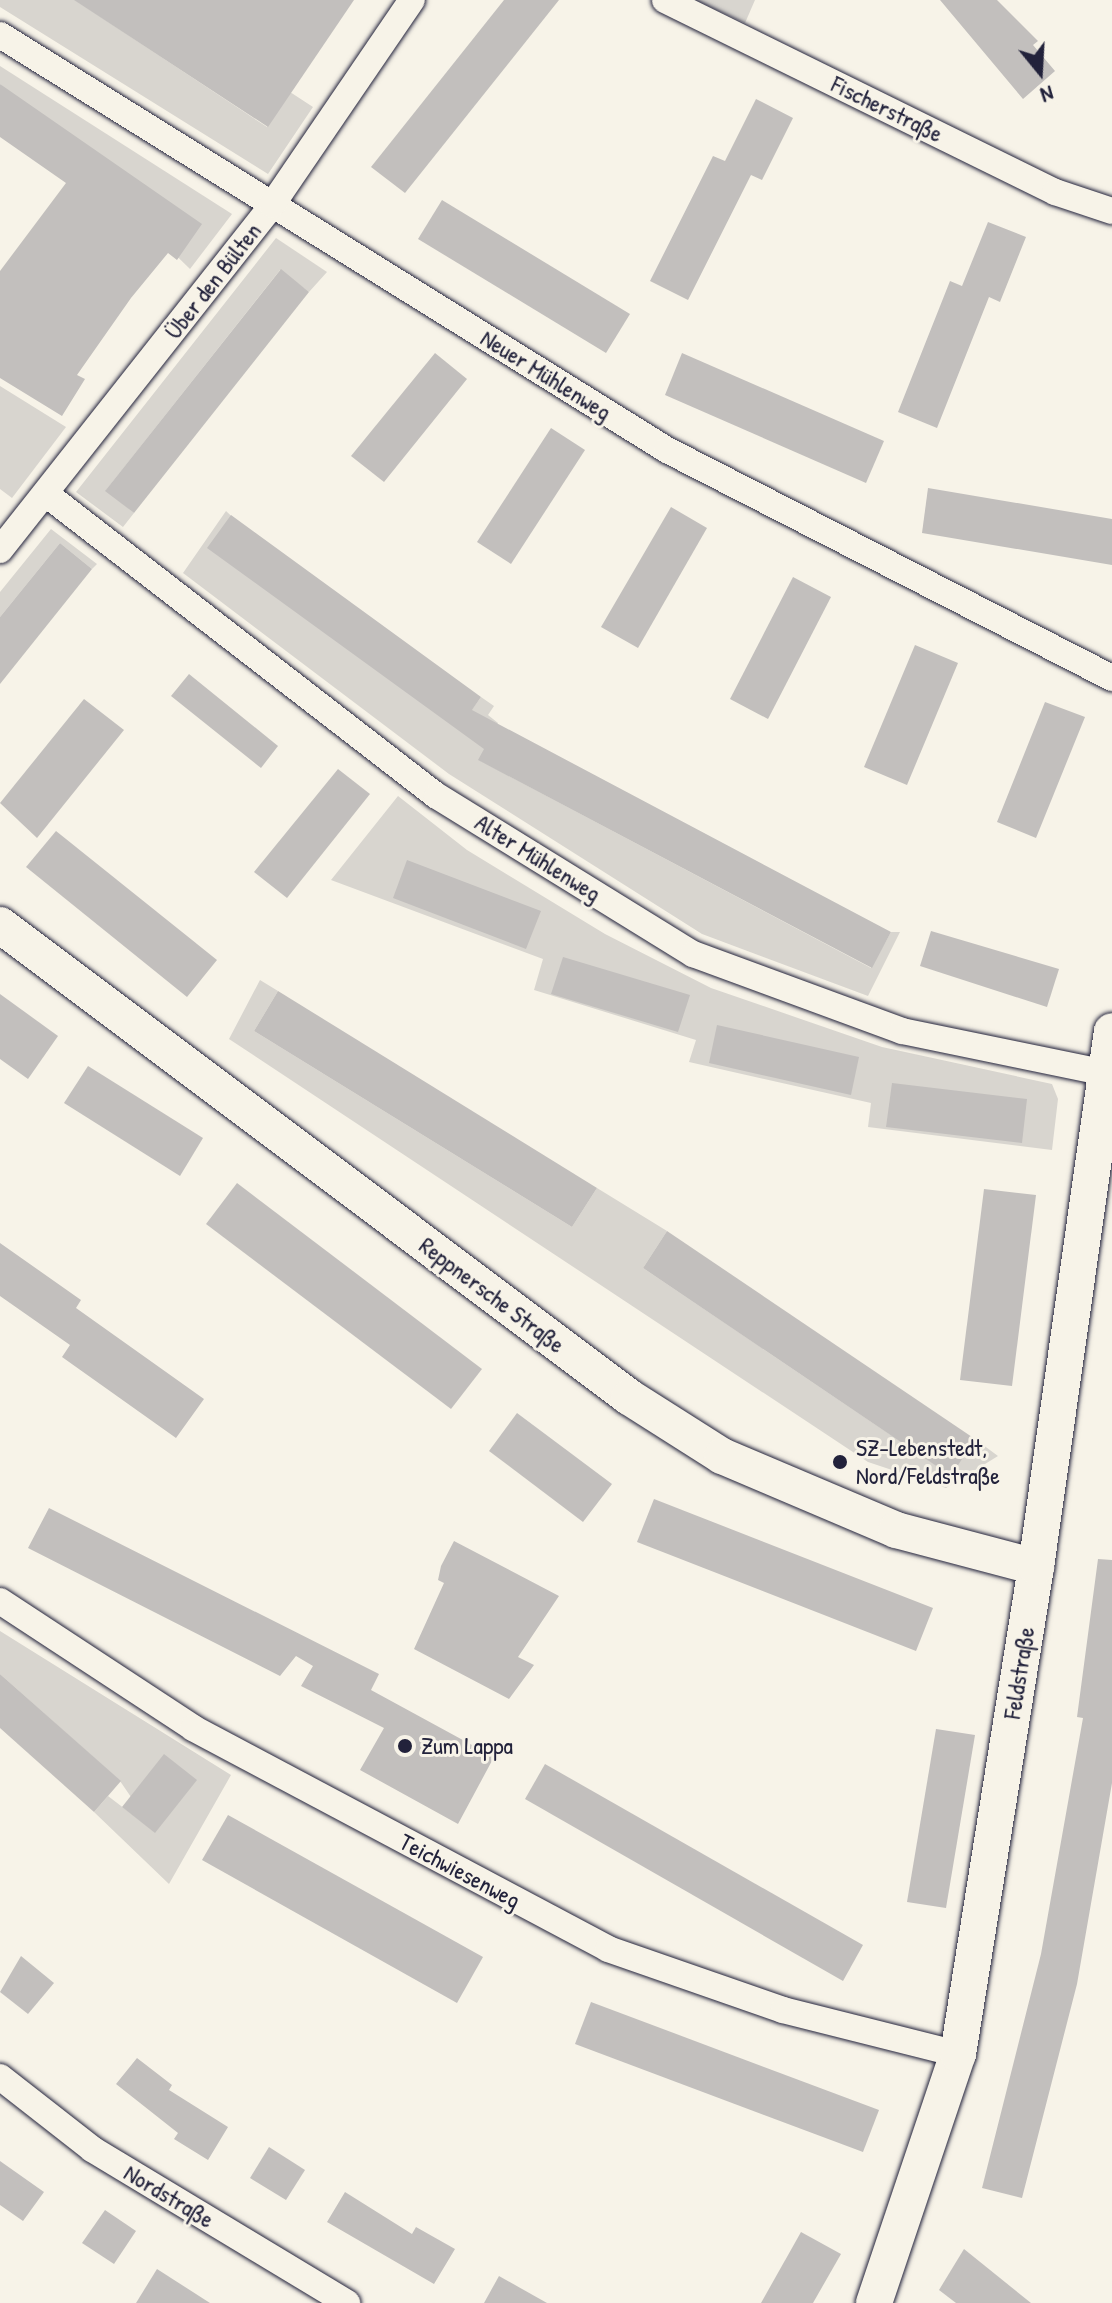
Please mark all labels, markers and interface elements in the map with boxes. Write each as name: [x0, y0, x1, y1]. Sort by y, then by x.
north arrow: [1000, 32, 1080, 112]
street label: Fischerstraße: [827, 70, 947, 148]
text: N: [1037, 79, 1058, 111]
street label: Über den Bülten: [159, 217, 267, 345]
street label: Neuer Mühlenweg: [475, 323, 617, 427]
street label: Alter Mühlenweg: [470, 808, 606, 908]
street label: Reppnersche Straße: [414, 1231, 570, 1359]
place label: SZ-Lebenstedt, Nord/Feldstraße: [856, 1434, 1000, 1490]
marker: SZ-Lebenstedt, Nord/Feldstraße: [831, 1453, 849, 1471]
street label: Feldstraße: [998, 1625, 1040, 1721]
place label: Zum Lappa: [421, 1732, 513, 1760]
marker: Zum Lappa: [396, 1737, 414, 1755]
street label: Teichwiesenweg: [395, 1827, 525, 1915]
street label: Nordstraße: [119, 2158, 219, 2234]

